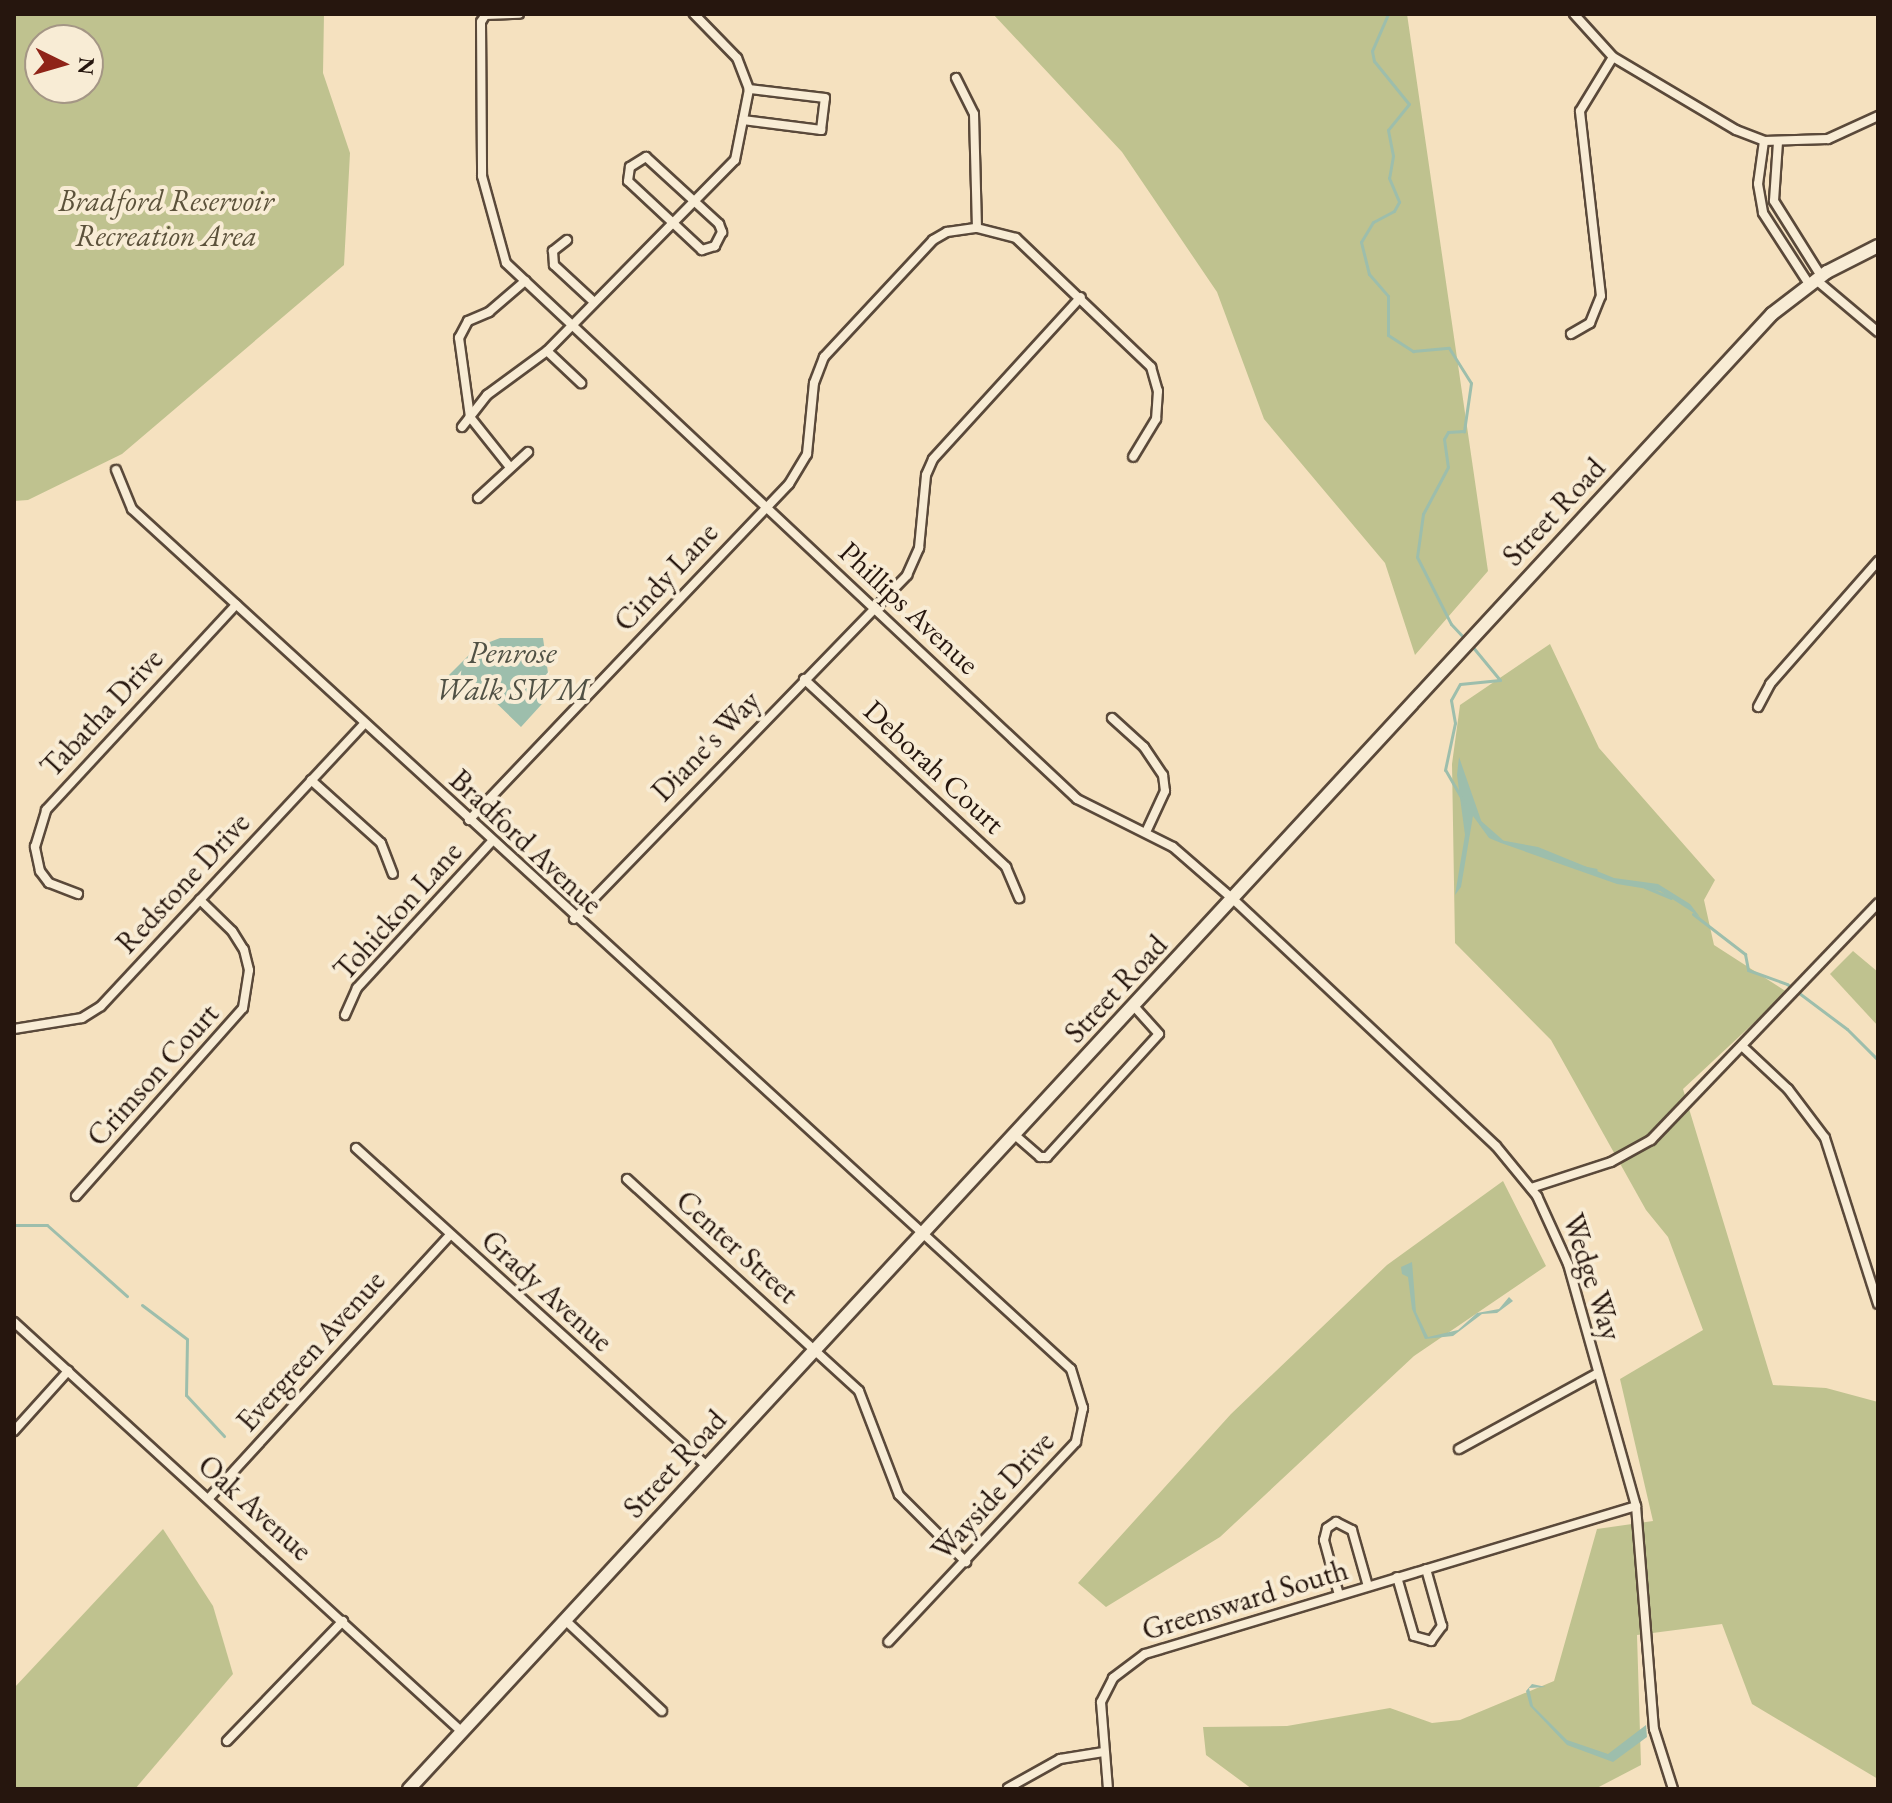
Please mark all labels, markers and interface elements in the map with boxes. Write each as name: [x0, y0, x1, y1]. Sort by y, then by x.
north arrow: [24, 24, 104, 104]
text: N: [71, 56, 102, 76]
park label: Bradford Reservoir Recreation Area: [58, 183, 274, 254]
street label: Street Road: [1495, 450, 1613, 574]
street label: Cindy Lane: [607, 515, 725, 639]
street label: Phillips Avenue: [831, 534, 987, 682]
water label: Penrose Walk SWM: [435, 634, 589, 709]
street label: Tabatha Drive: [33, 641, 171, 785]
street label: Diane's Way: [644, 683, 768, 809]
street label: Deborah Court: [856, 693, 1012, 841]
street label: Bradford Avenue: [442, 762, 610, 922]
street label: Redstone Drive: [109, 805, 257, 961]
street label: Tohickon Lane: [326, 834, 470, 988]
street label: Street Road: [1057, 927, 1175, 1051]
street label: Crimson Court: [79, 996, 227, 1154]
street label: Center Street: [669, 1183, 805, 1311]
street label: Wedge Way: [1555, 1209, 1629, 1345]
street label: Grady Avenue: [474, 1223, 620, 1359]
street label: Evergreen Avenue: [229, 1263, 393, 1439]
street label: Street Road: [616, 1402, 734, 1526]
street label: Wayside Drive: [924, 1424, 1062, 1568]
street label: Oak Avenue: [191, 1447, 319, 1569]
street label: Greensward South: [1138, 1552, 1352, 1648]

